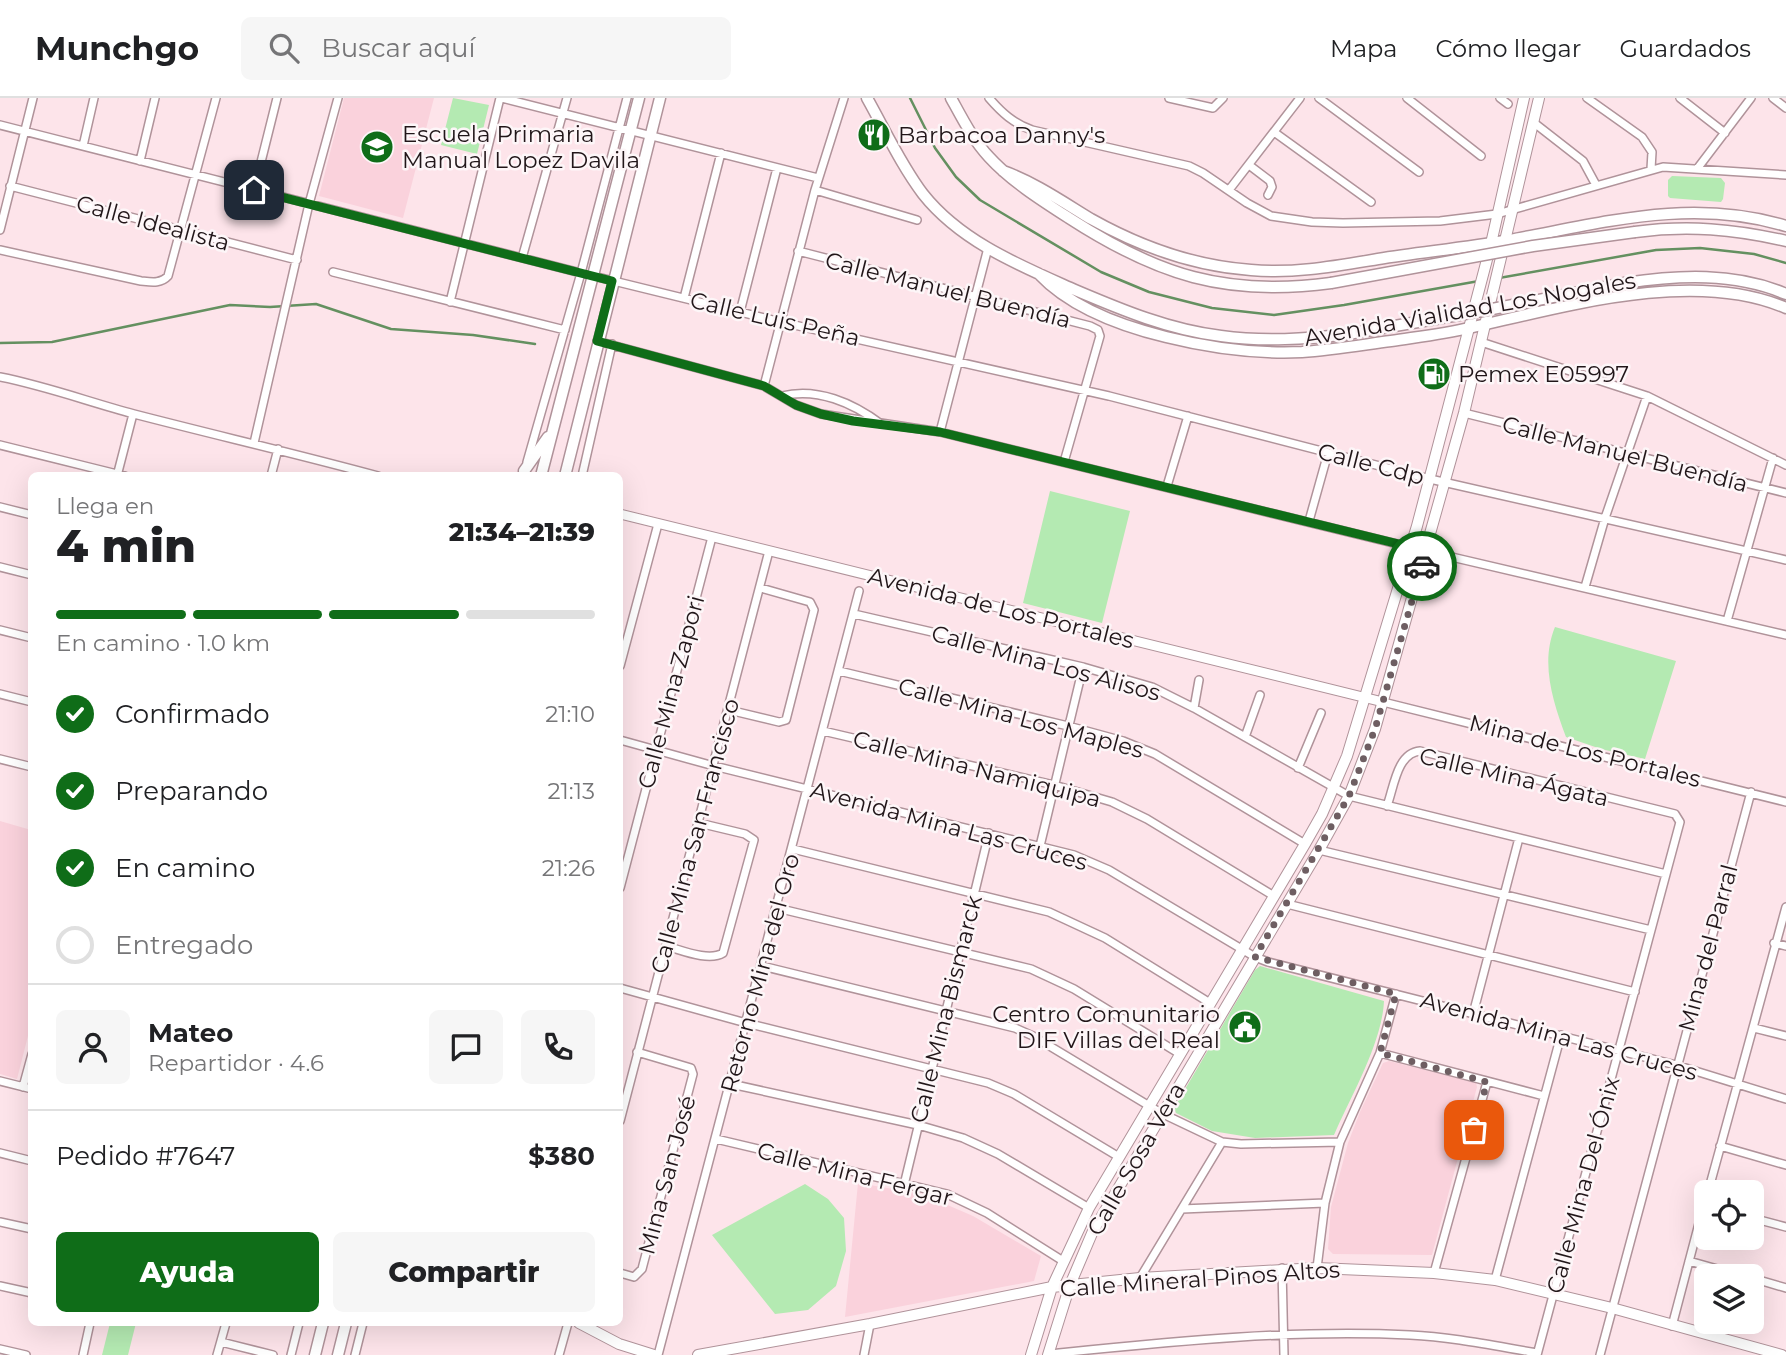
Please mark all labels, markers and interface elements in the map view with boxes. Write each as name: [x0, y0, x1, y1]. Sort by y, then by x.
search box: [241, 17, 731, 80]
text: Munchgo: [35, 28, 199, 68]
icon: search: [265, 29, 303, 67]
text: Buscar aquí: [321, 32, 476, 64]
text: Mapa: [1330, 34, 1397, 63]
text: Cómo llegar: [1435, 34, 1581, 63]
text: Guardados: [1619, 34, 1751, 63]
restaurant icon: Barbacoa Danny's: [855, 116, 893, 154]
place label: Escuela Primaria Manual Lopez Davila: [402, 120, 640, 174]
place label: Barbacoa Danny's: [898, 121, 1105, 149]
school or university icon: Escuela Primaria Manual Lopez Davila: [358, 128, 396, 166]
pin: [224, 160, 284, 220]
icon: home: [235, 171, 273, 209]
street label: Calle Idealista: [73, 189, 233, 257]
street label: Calle Manuel Buendía: [822, 246, 1074, 334]
street label: Avenida Vialidad Los Nogales: [1302, 266, 1638, 352]
street label: Calle Luis Peña: [687, 286, 863, 352]
fuel station icon: Pemex E05997: [1415, 355, 1453, 393]
place label: Pemex E05997: [1458, 360, 1629, 388]
street label: Calle Manuel Buendía: [1499, 410, 1751, 498]
street label: Calle Cdp: [1315, 437, 1427, 491]
text: Llega en: [56, 492, 154, 520]
text: 21:34–21:39: [449, 516, 595, 548]
text: 4 min: [56, 517, 196, 574]
courier: [1387, 531, 1457, 601]
icon: car: [1403, 547, 1441, 585]
street label: Avenida de Los Portales: [865, 561, 1137, 655]
street label: Calle Mina Zapori: [632, 592, 710, 792]
street label: Calle Mina Los Alisos: [928, 619, 1164, 707]
text: En camino · 1.0 km: [56, 629, 270, 657]
street label: Calle Mina Los Maples: [895, 672, 1147, 764]
icon: check: [56, 695, 94, 733]
street label: Calle Mina San Francisco: [645, 695, 745, 977]
text: Confirmado: [115, 698, 270, 730]
text: 21:10: [545, 700, 595, 728]
street label: Mina de Los Portales: [1466, 709, 1704, 793]
street label: Calle Mina Namiquipa: [850, 725, 1104, 813]
street label: Calle Mina Ágata: [1417, 742, 1611, 812]
icon: check: [56, 772, 94, 810]
text: Preparando: [115, 775, 268, 807]
street label: Avenida Mina Las Cruces: [808, 776, 1090, 876]
text: 21:13: [547, 777, 595, 805]
icon: check: [56, 849, 94, 887]
street label: Retorno Mina del Oro: [715, 850, 805, 1096]
text: En camino: [115, 852, 255, 884]
text: 21:26: [542, 854, 595, 882]
street label: Mina del Parral: [1672, 861, 1744, 1035]
street label: Calle Mina Bismarck: [904, 892, 988, 1126]
text: Entregado: [115, 929, 253, 961]
street label: Avenida Mina Las Cruces: [1418, 986, 1700, 1086]
place label: Centro Comunitario DIF Villas del Real: [992, 1000, 1220, 1054]
public building icon: Centro Comunitario DIF Villas del Real: [1226, 1008, 1264, 1046]
button: person: [56, 1010, 130, 1084]
button: chat: [429, 1010, 503, 1084]
button: phone: [521, 1010, 595, 1084]
text: Mateo: [148, 1017, 233, 1049]
text: Repartidor · 4.6: [148, 1049, 324, 1077]
street label: Calle Mina Del Ónix: [1541, 1073, 1625, 1297]
street label: Calle Sosa Vera: [1081, 1078, 1191, 1240]
street label: Mina San José: [632, 1092, 702, 1258]
pin: [1444, 1100, 1504, 1160]
icon: bag: [1455, 1111, 1493, 1149]
street label: Calle Mina Fergar: [754, 1136, 956, 1212]
text: Pedido #7647: [56, 1140, 235, 1172]
text: $380: [528, 1140, 595, 1172]
map controls: [1694, 1180, 1764, 1334]
button: locate: [1694, 1180, 1764, 1250]
button: Ayuda: [56, 1232, 319, 1312]
button: Compartir: [333, 1232, 595, 1312]
street label: Calle Mineral Pinos Altos: [1059, 1255, 1341, 1303]
button: layers: [1694, 1264, 1764, 1334]

